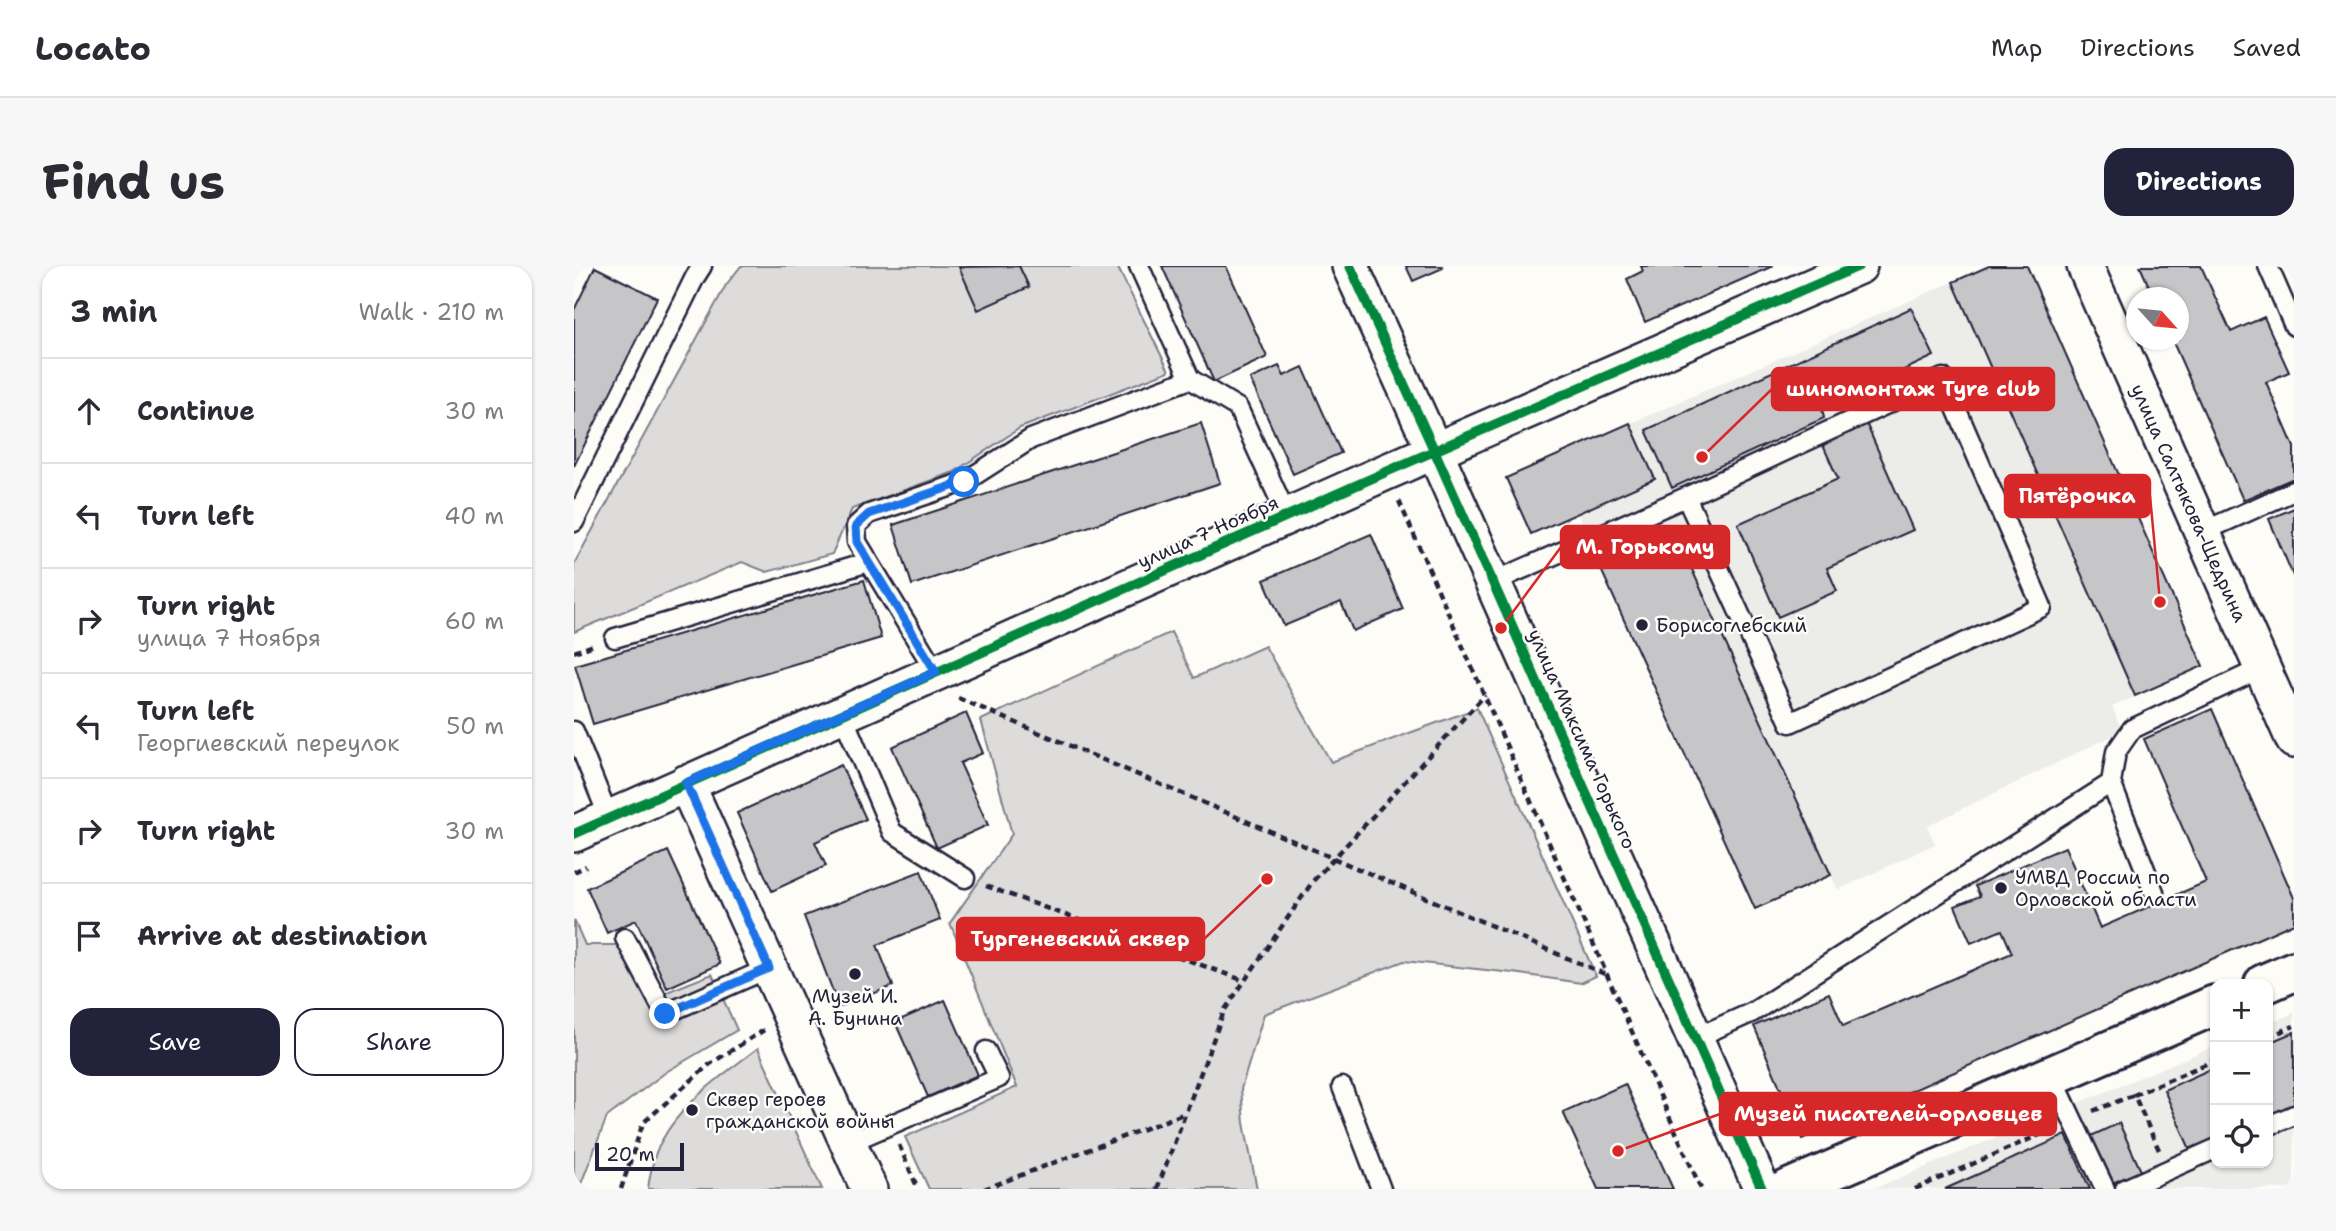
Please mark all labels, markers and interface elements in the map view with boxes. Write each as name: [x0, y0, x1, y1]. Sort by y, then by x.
text: Locato: [35, 26, 151, 71]
text: Map: [1991, 32, 2042, 64]
text: Directions: [2080, 32, 2195, 64]
text: Saved: [2233, 32, 2301, 64]
button: Directions: [2104, 148, 2294, 216]
text: Find us: [42, 149, 225, 215]
north arrow: [2126, 287, 2189, 350]
text: 3 min: [70, 291, 157, 332]
text: Walk · 210 m: [359, 297, 504, 327]
callout: шиномонтаж Tyre club: [1772, 368, 2054, 410]
text: шиномонтаж Tyre club: [1786, 375, 2040, 403]
street label: улица Салтыкова-Щедрина: [2125, 380, 2253, 626]
icon: ahead: [70, 392, 108, 430]
text: Continue: [137, 393, 255, 428]
text: 30 m: [445, 396, 504, 426]
route start: [948, 466, 979, 497]
callout: Пятёрочка: [2005, 475, 2150, 517]
text: Пятёрочка: [2018, 482, 2136, 510]
street label: улица 7 Ноября: [1133, 490, 1283, 574]
icon: left: [70, 497, 108, 535]
text: Turn left: [137, 498, 254, 533]
text: 40 m: [444, 501, 504, 531]
callout: М. Горькому: [1561, 526, 1729, 568]
text: М. Горькому: [1575, 533, 1715, 561]
text: Turn right: [137, 588, 275, 623]
icon: right: [70, 602, 108, 640]
text: 60 m: [445, 606, 504, 636]
place label: Борисоглебский: [1656, 613, 1807, 638]
marker: Борисоглебский: [1634, 617, 1650, 633]
text: улица 7 Ноября: [137, 623, 321, 653]
street label: улица Максима Горького: [1522, 625, 1642, 853]
text: Turn left: [137, 693, 254, 728]
icon: left: [70, 707, 108, 745]
text: 50 m: [446, 711, 504, 741]
text: Георгиевский переулок: [137, 728, 400, 758]
icon: right: [70, 812, 108, 850]
text: Turn right: [137, 813, 275, 848]
text: 30 m: [445, 816, 504, 846]
place label: УМВД России по Орловской области: [2015, 865, 2197, 912]
marker: УМВД России по Орловской области: [1993, 880, 2009, 896]
icon: arrive: [70, 917, 108, 955]
text: Arrive at destination: [137, 918, 427, 953]
callout: Тургеневский сквер: [957, 918, 1204, 960]
text: Тургеневский сквер: [971, 925, 1189, 953]
marker: Музей И. А. Бунина: [847, 966, 863, 982]
map controls: [2210, 979, 2273, 1168]
button: +: [2210, 979, 2273, 1042]
place label: Музей И. А. Бунина: [808, 984, 902, 1031]
route end: [649, 998, 680, 1029]
button: Save: [70, 1008, 280, 1076]
button: Share: [294, 1008, 504, 1076]
button: −: [2210, 1042, 2273, 1105]
place label: Сквер героев гражданской войны: [706, 1087, 894, 1134]
callout: Музей писателей-орловцев: [1720, 1093, 2056, 1135]
text: Музей писателей-орловцев: [1734, 1100, 2042, 1128]
marker: Сквер героев гражданской войны: [684, 1102, 700, 1118]
button: locate: [2210, 1105, 2273, 1168]
scale bar: [595, 1140, 684, 1172]
text: 20 m: [606, 1142, 655, 1167]

